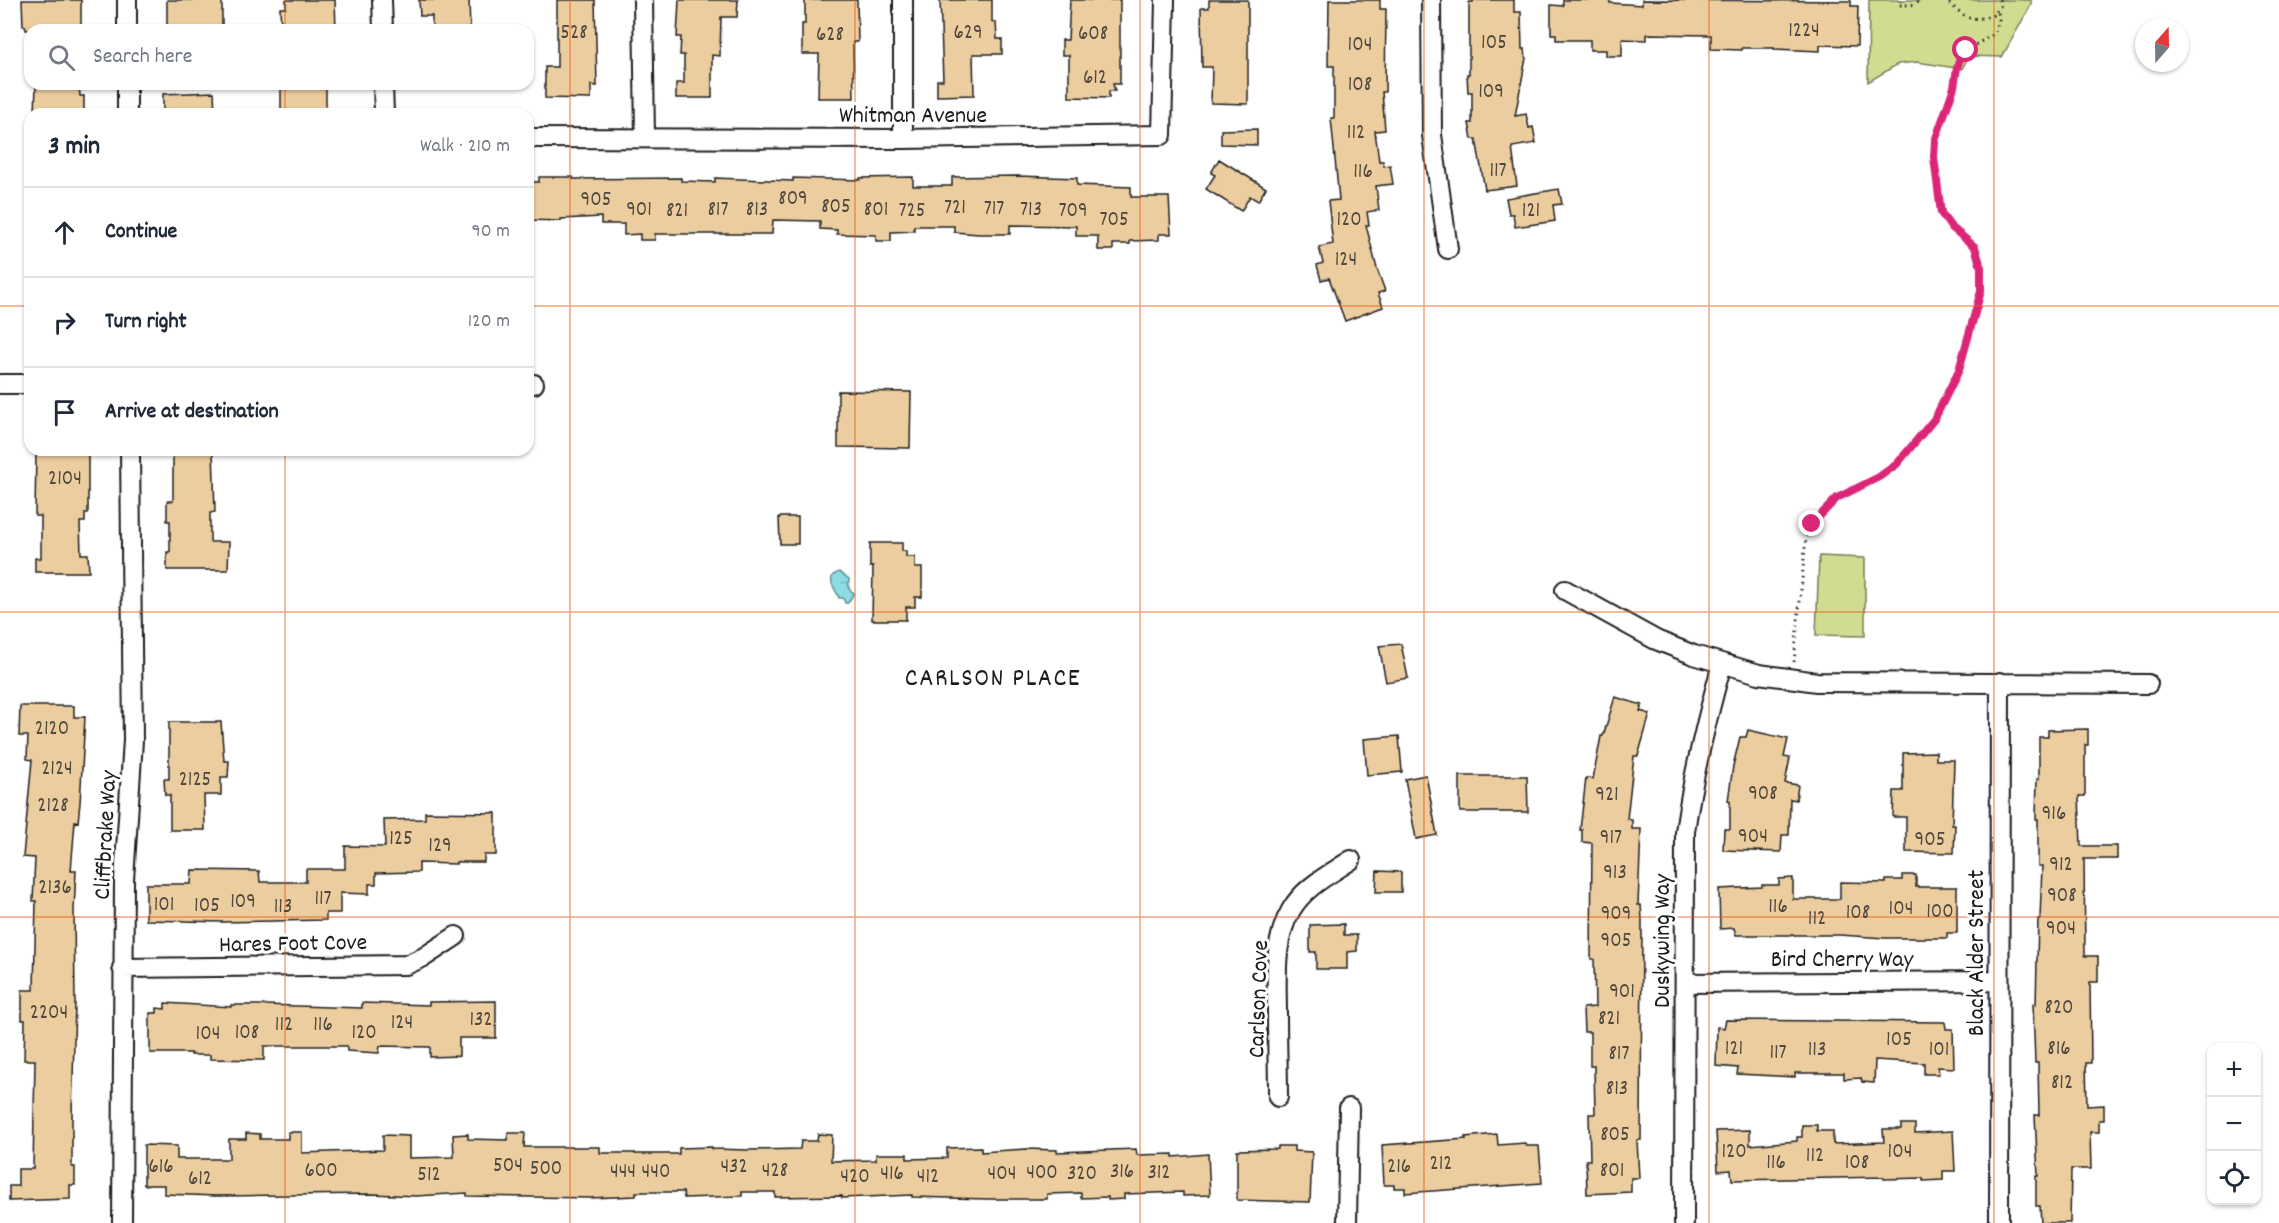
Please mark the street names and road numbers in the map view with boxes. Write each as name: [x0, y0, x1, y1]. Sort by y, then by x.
street label: Whitman Avenue: [839, 100, 987, 134]
street label: Cliffbrake Way: [87, 768, 127, 901]
street label: Black Alder Street: [1961, 870, 1995, 1036]
street label: Duskywing Way: [1647, 873, 1681, 1008]
street label: Hares Foot Cove: [219, 927, 367, 963]
street label: Carlson Cove: [1241, 939, 1279, 1059]
street label: Bird Cherry Way: [1771, 944, 1915, 978]

